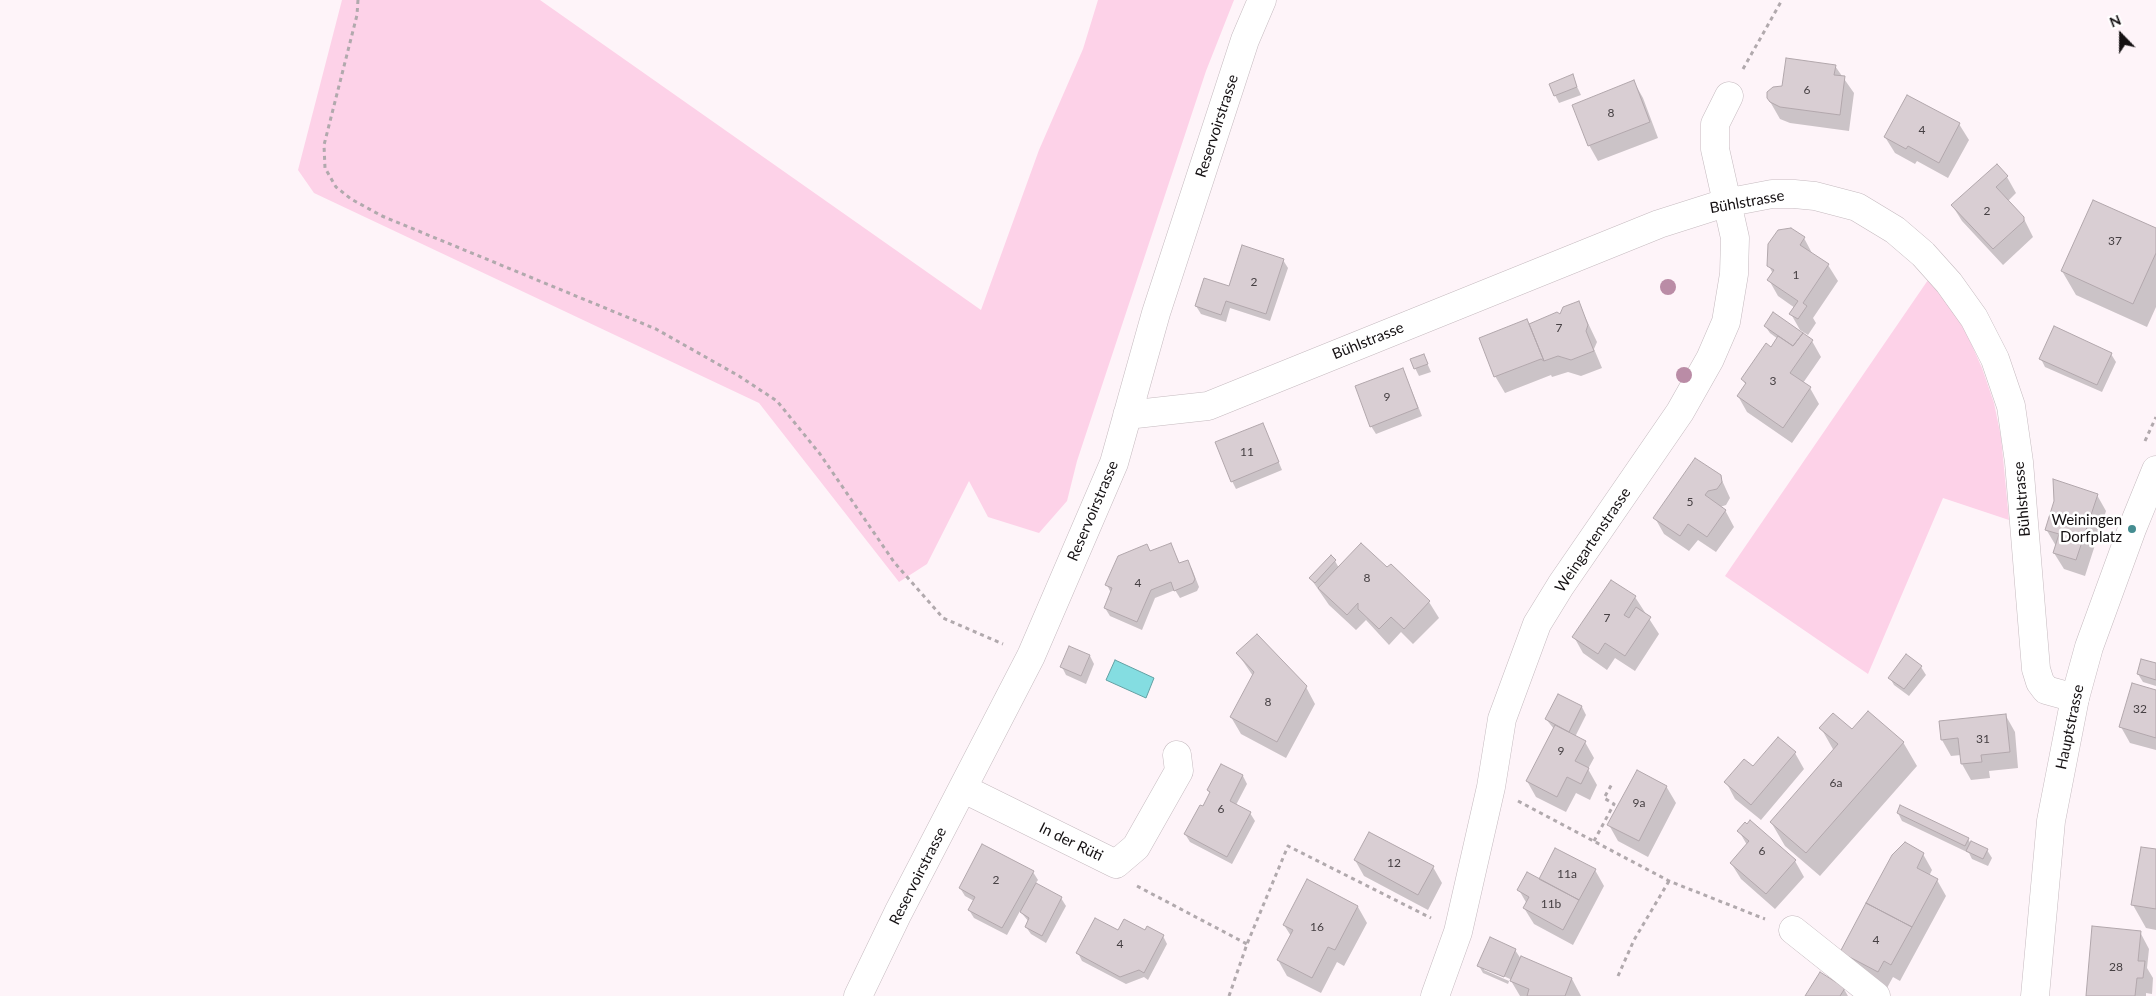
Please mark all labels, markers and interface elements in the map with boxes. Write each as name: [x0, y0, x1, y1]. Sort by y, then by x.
north arrow: [2096, 10, 2146, 60]
text: N: [2107, 11, 2123, 31]
street label: Reservoirstrasse: [1192, 72, 1242, 180]
house number: 6: [1804, 83, 1810, 97]
house number: 8: [1608, 106, 1614, 120]
house number: 4: [1919, 123, 1925, 137]
street label: Bühlstrasse: [1708, 187, 1786, 217]
house number: 2: [1984, 204, 1990, 218]
house number: 37: [2108, 234, 2122, 248]
house number: 1: [1793, 268, 1799, 282]
house number: 2: [1251, 275, 1257, 289]
street label: Bühlstrasse: [1330, 319, 1406, 363]
house number: 7: [1556, 321, 1562, 335]
house number: 3: [1770, 374, 1776, 388]
house number: 9: [1384, 390, 1390, 404]
house number: 11: [1240, 445, 1254, 459]
street label: Reservoirstrasse: [1064, 458, 1122, 564]
street label: Bühlstrasse: [2010, 461, 2034, 537]
street label: Weingartenstrasse: [1551, 484, 1635, 596]
house number: 5: [1687, 495, 1693, 509]
place label: Weiningen Dorfplatz: [2051, 511, 2122, 546]
marker: Weiningen Dorfplatz: [2126, 523, 2138, 535]
house number: 8: [1364, 571, 1370, 585]
house number: 4: [1135, 576, 1141, 590]
house number: 7: [1604, 611, 1610, 625]
street label: Hauptstrasse: [2052, 683, 2088, 771]
house number: 8: [1265, 695, 1271, 709]
house number: 32: [2133, 702, 2147, 716]
house number: 31: [1976, 732, 1990, 746]
house number: 9: [1558, 744, 1564, 758]
house number: 6a: [1830, 776, 1842, 790]
house number: 9a: [1633, 796, 1645, 810]
house number: 6: [1218, 802, 1224, 816]
street label: In der Rüti: [1036, 819, 1106, 865]
street label: Reservoirstrasse: [886, 824, 950, 928]
house number: 6: [1759, 844, 1765, 858]
house number: 12: [1387, 856, 1401, 870]
house number: 11a: [1557, 867, 1577, 881]
house number: 2: [993, 873, 999, 887]
house number: 11b: [1541, 897, 1561, 911]
house number: 16: [1310, 920, 1324, 934]
house number: 4: [1873, 933, 1879, 947]
house number: 4: [1117, 937, 1123, 951]
house number: 28: [2109, 960, 2123, 974]

